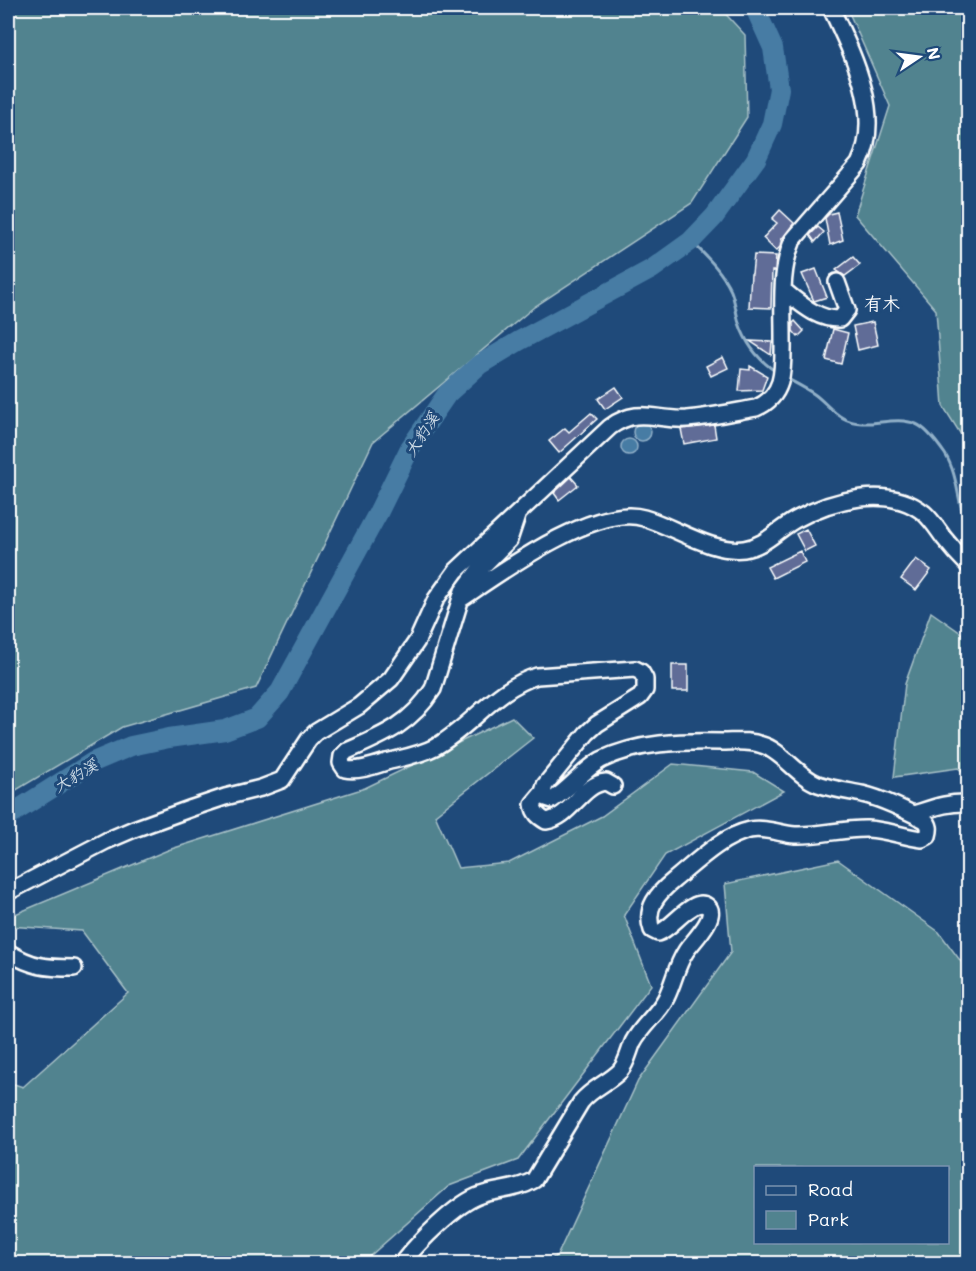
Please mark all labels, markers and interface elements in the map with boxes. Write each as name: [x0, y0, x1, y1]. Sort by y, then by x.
north arrow: [889, 27, 949, 87]
text: N: [923, 45, 946, 62]
district label: 有木: [864, 291, 900, 315]
water label: 大豹溪: [399, 407, 443, 460]
water label: 大豹溪: [49, 753, 102, 796]
legend: [754, 1166, 949, 1244]
text: Road: [808, 1177, 853, 1201]
text: Park: [808, 1207, 849, 1231]

